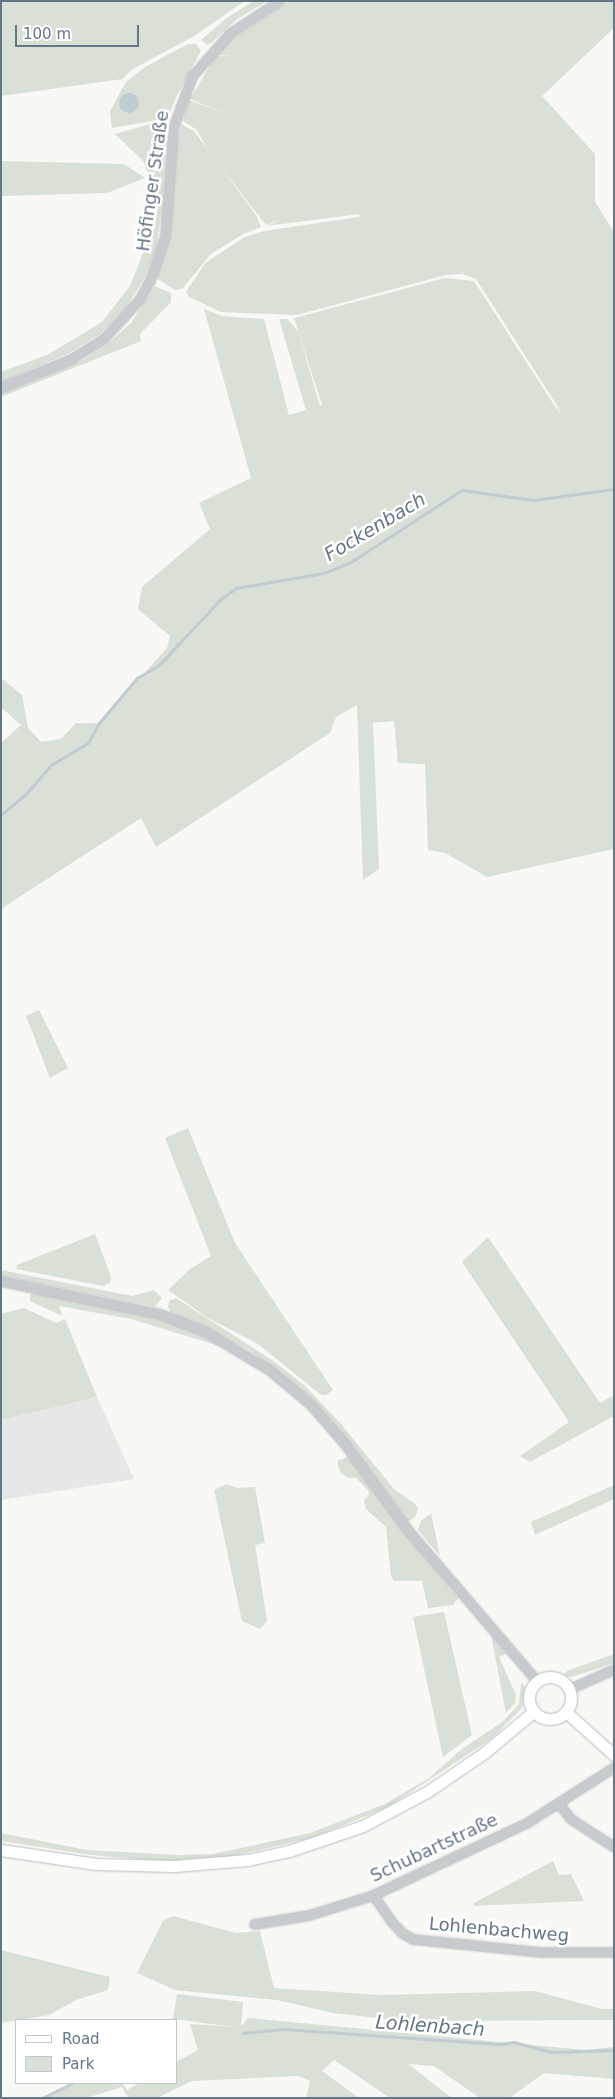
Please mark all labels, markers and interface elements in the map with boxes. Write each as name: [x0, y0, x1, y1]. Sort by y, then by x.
scale bar: [18, 15, 141, 47]
text: 100 m: [23, 25, 71, 43]
street label: Höfinger Straße: [132, 109, 174, 253]
water label: Fockenbach: [320, 488, 430, 566]
street label: Schubartstraße: [367, 1809, 501, 1887]
street label: Lohlenbachweg: [428, 1913, 570, 1947]
water label: Lohlenbach: [375, 2011, 485, 2041]
legend: [15, 2019, 178, 2084]
text: Road: [62, 2030, 100, 2048]
text: Park: [62, 2055, 94, 2073]

